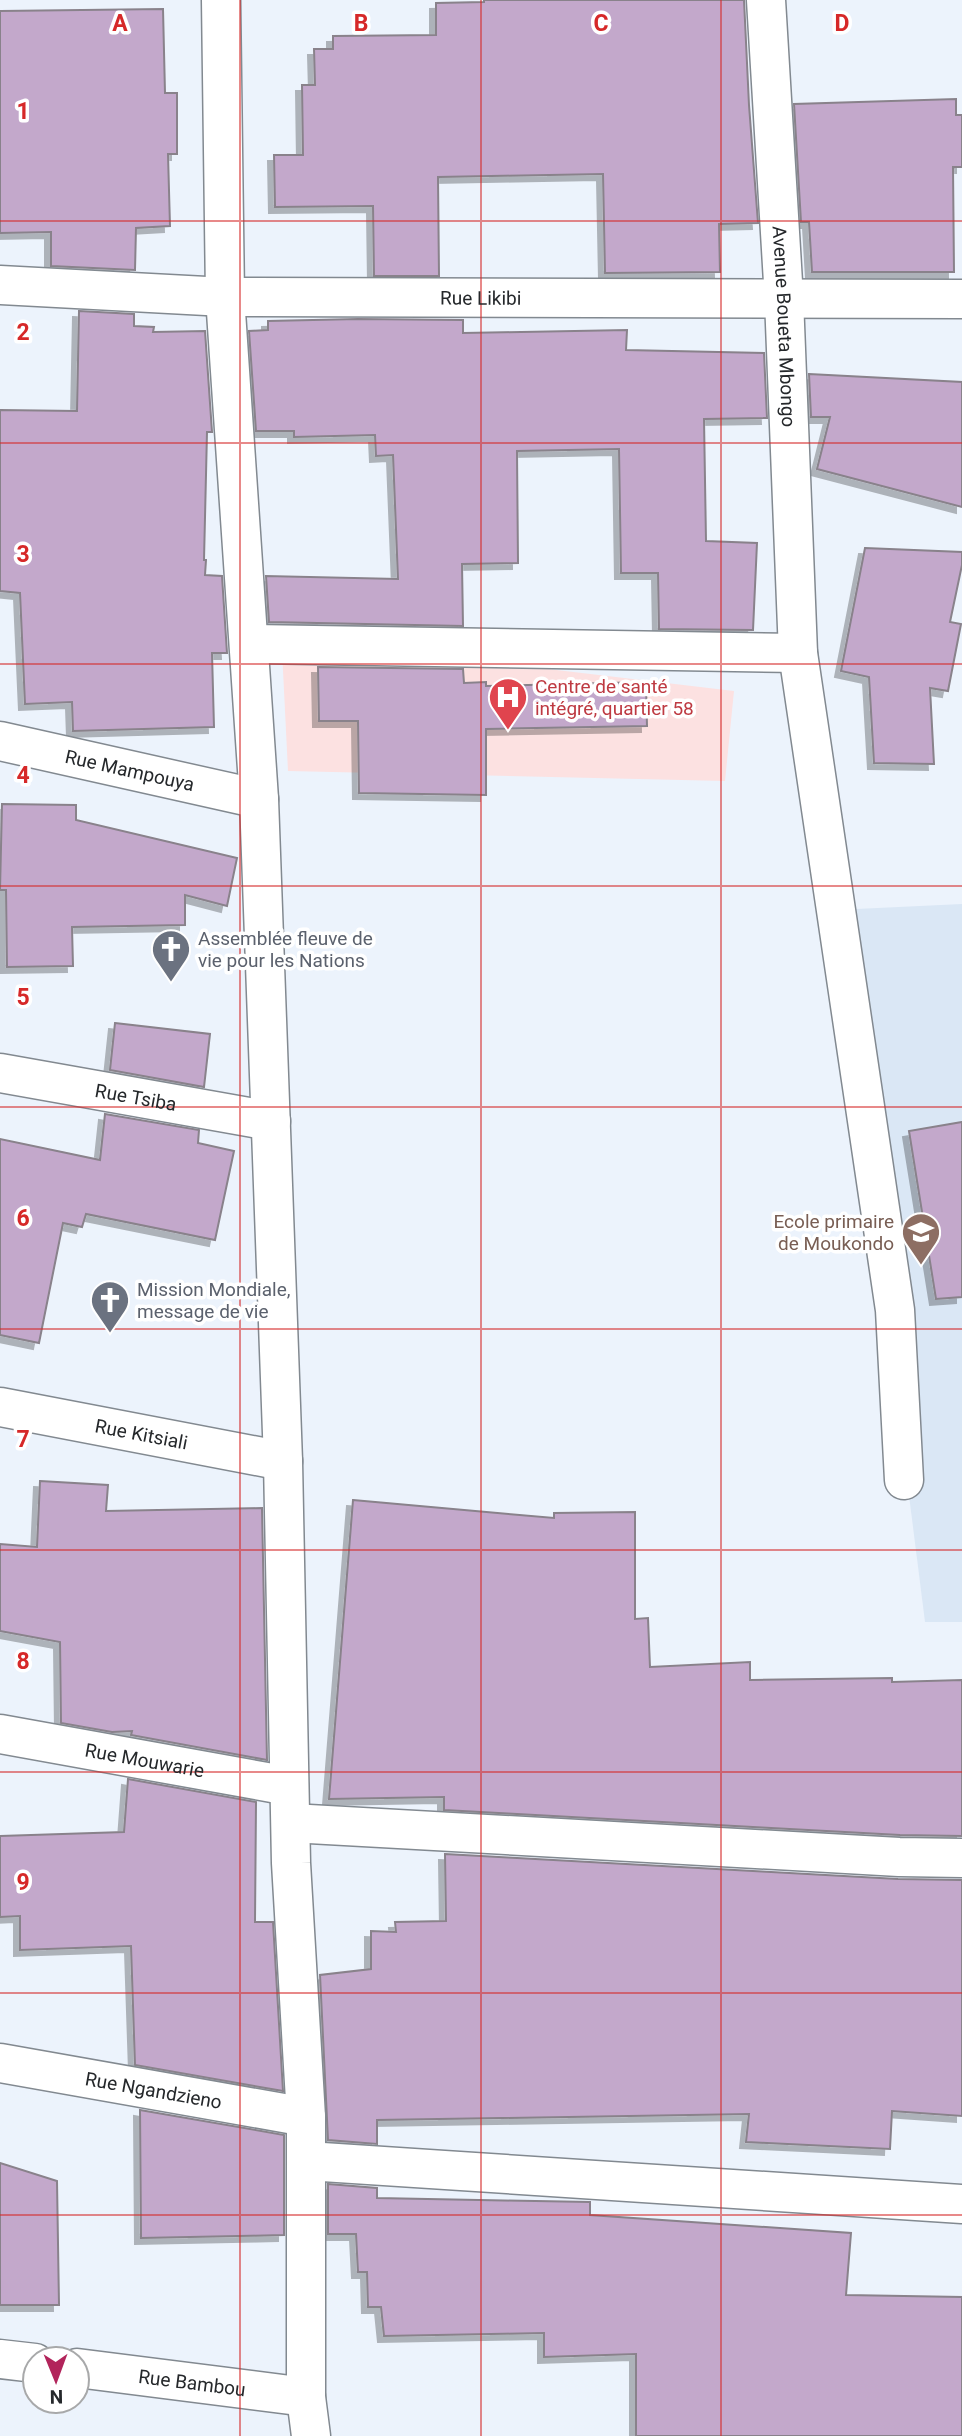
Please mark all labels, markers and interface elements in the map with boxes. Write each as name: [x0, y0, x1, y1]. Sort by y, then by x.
text: A: [112, 10, 128, 37]
text: B: [354, 10, 368, 37]
text: C: [593, 10, 609, 37]
text: D: [835, 10, 849, 37]
text: 1: [16, 98, 30, 125]
street label: Avenue Boueta Mbongo: [768, 225, 800, 428]
street label: Rue Likibi: [440, 287, 521, 310]
text: 2: [16, 319, 30, 346]
text: 3: [16, 541, 30, 568]
place label: Centre de santé intégré, quartier 58: [535, 675, 694, 720]
hospital icon: Centre de santé intégré, quartier 58: [487, 676, 529, 731]
street label: Rue Mampouya: [63, 745, 197, 796]
text: 4: [16, 762, 30, 789]
place label: Assemblée fleuve de vie pour les Nations: [198, 927, 373, 972]
church icon: Assemblée fleuve de vie pour les Nations: [150, 928, 192, 983]
text: 5: [16, 984, 30, 1011]
street label: Rue Tsiba: [93, 1079, 178, 1116]
text: 6: [16, 1205, 30, 1232]
place label: Ecole primaire de Moukondo: [774, 1210, 894, 1255]
school or university icon: Ecole primaire de Moukondo: [900, 1211, 942, 1266]
place label: Mission Mondiale, message de vie: [137, 1278, 291, 1323]
church icon: Mission Mondiale, message de vie: [89, 1279, 131, 1334]
street label: Rue Kitsiali: [93, 1414, 190, 1455]
text: 7: [16, 1426, 30, 1453]
text: 8: [16, 1648, 30, 1675]
street label: Rue Mouwarie: [83, 1739, 206, 1783]
text: 9: [16, 1869, 30, 1896]
street label: Rue Ngandzieno: [83, 2067, 224, 2114]
north arrow: [21, 2345, 91, 2415]
street label: Rue Bambou: [137, 2365, 247, 2401]
text: N: [49, 2385, 63, 2408]

